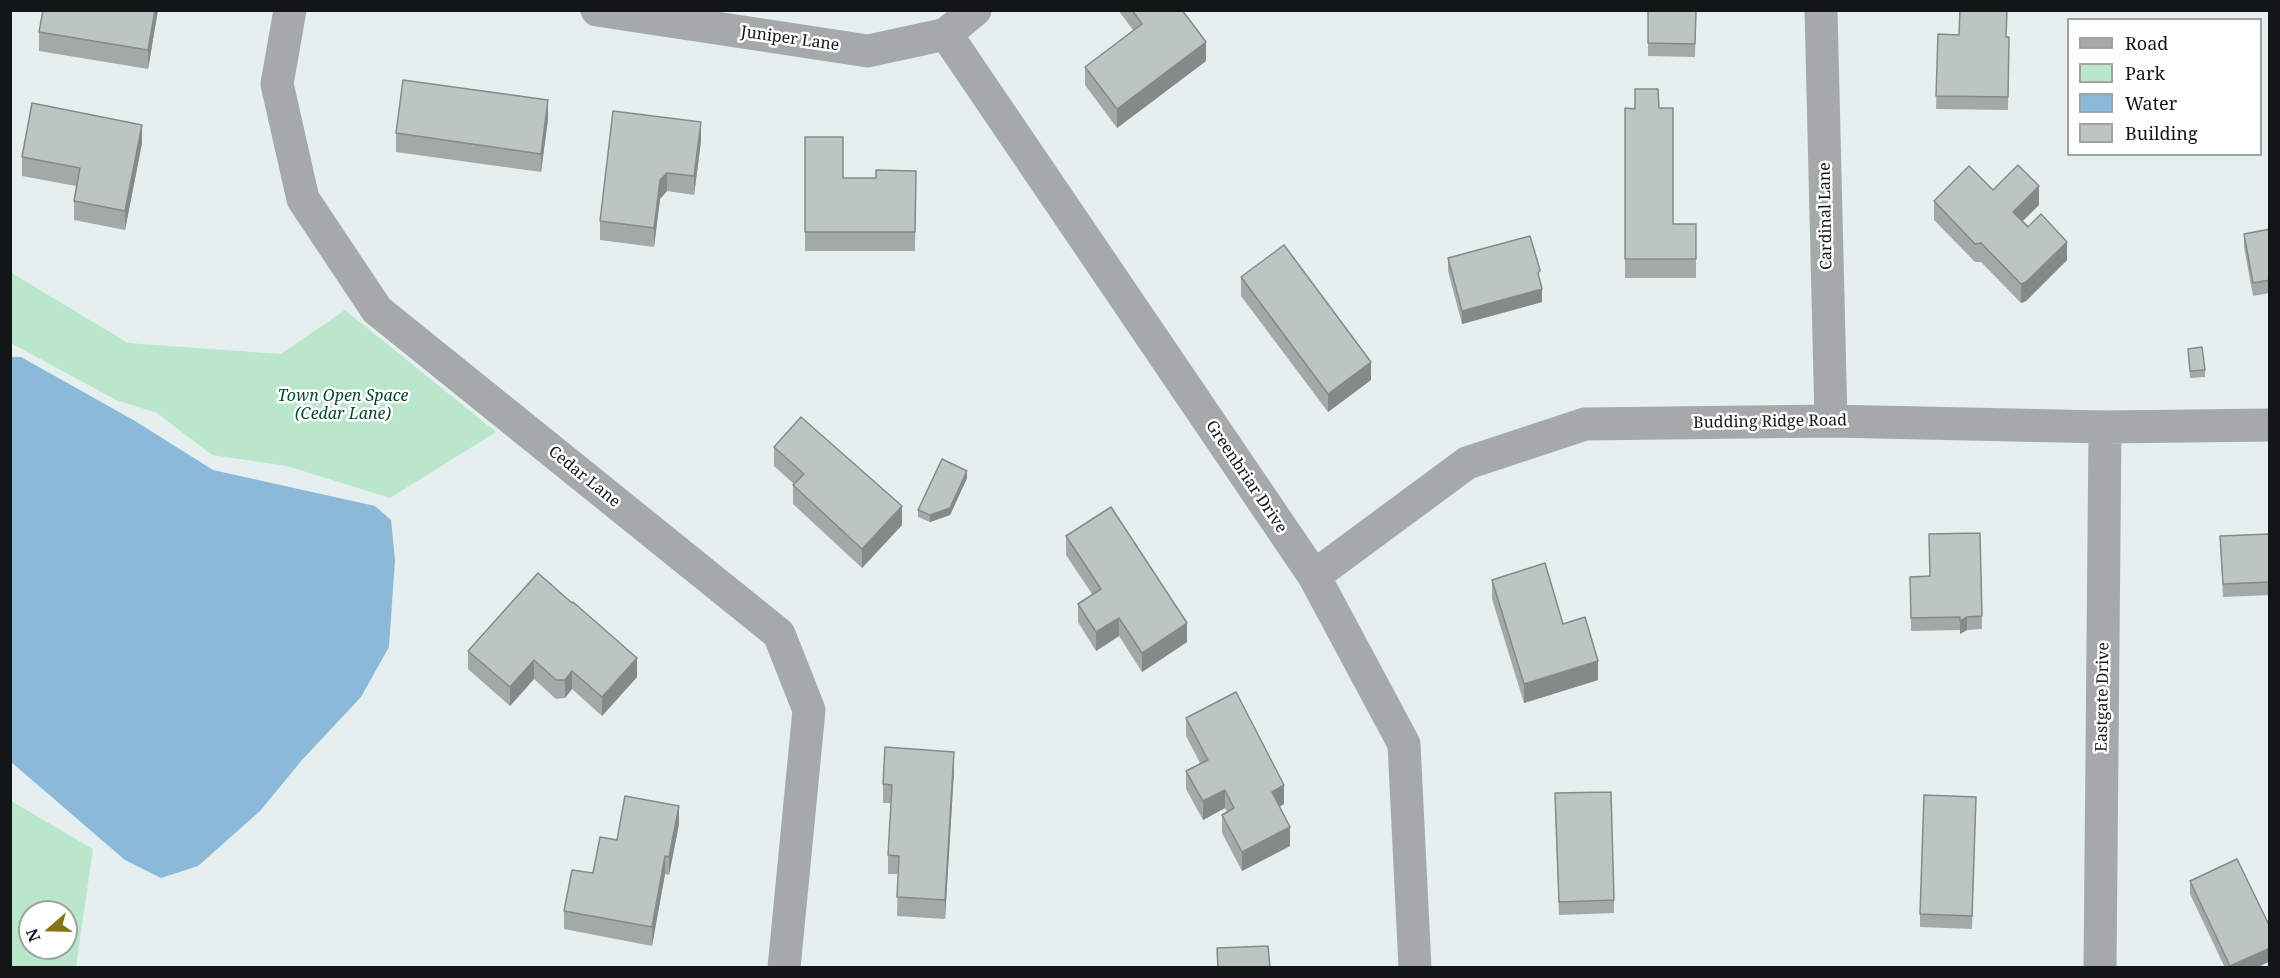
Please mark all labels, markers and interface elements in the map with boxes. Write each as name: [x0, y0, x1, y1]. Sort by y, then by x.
legend: [2067, 18, 2262, 156]
street label: Juniper Lane: [740, 23, 840, 55]
text: Road: [2125, 31, 2168, 55]
text: Park: [2125, 61, 2165, 85]
text: Water: [2125, 91, 2177, 115]
text: Building: [2125, 121, 2198, 145]
street label: Cardinal Lane: [1815, 162, 1837, 270]
park label: Town Open Space (Cedar Lane): [278, 386, 408, 424]
street label: Budding Ridge Road: [1693, 411, 1847, 433]
street label: Greenbriar Drive: [1201, 417, 1291, 537]
street label: Cedar Lane: [544, 442, 624, 512]
street label: Eastgate Drive: [2092, 642, 2114, 752]
north arrow: [18, 900, 78, 960]
text: N: [20, 926, 45, 945]

